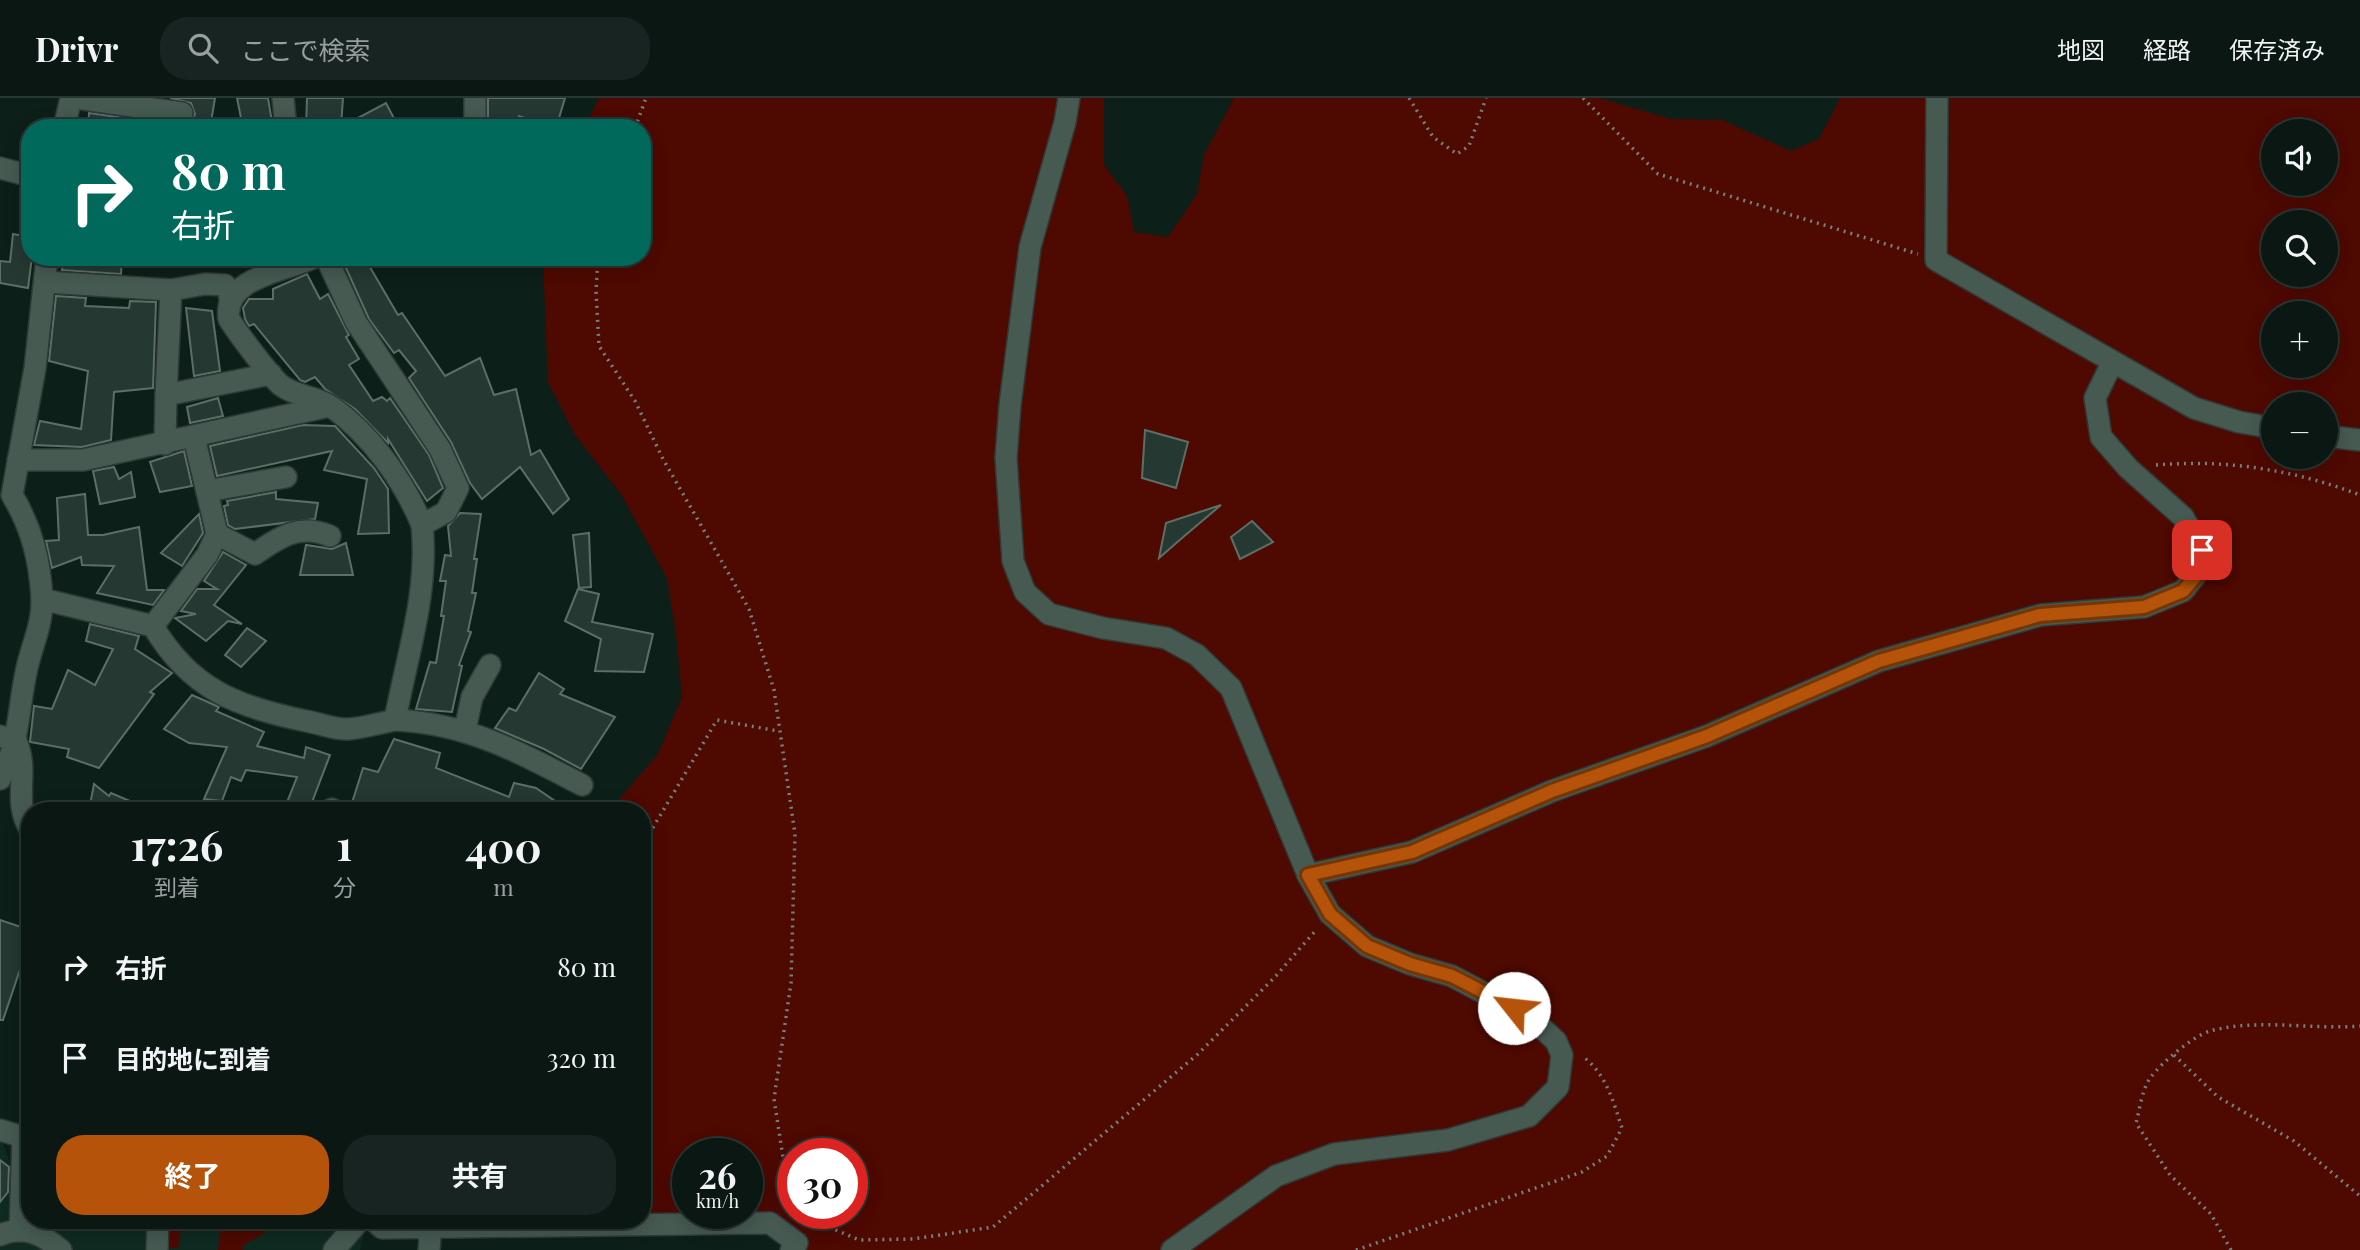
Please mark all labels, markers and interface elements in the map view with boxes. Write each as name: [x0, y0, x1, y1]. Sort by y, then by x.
search box: [160, 17, 650, 80]
text: Drivr: [35, 26, 118, 70]
icon: search: [184, 29, 222, 67]
text: ここで検索: [240, 32, 371, 67]
text: 地図: [2057, 33, 2105, 65]
text: 経路: [2143, 33, 2191, 65]
text: 保存済み: [2229, 33, 2325, 65]
map controls: [2261, 119, 2338, 469]
button: sound: [2261, 119, 2338, 196]
text: 80 m: [171, 137, 286, 202]
icon: right: [56, 147, 147, 238]
text: 右折: [171, 202, 235, 245]
button: search: [2261, 210, 2338, 287]
button: +: [2261, 301, 2338, 378]
button: −: [2261, 392, 2338, 469]
pin: [2172, 520, 2232, 580]
icon: arrive: [2183, 531, 2221, 569]
text: 17:26: [130, 816, 223, 872]
text: 1: [336, 816, 352, 872]
text: 400: [465, 818, 542, 874]
text: 到着: [154, 871, 200, 902]
text: 分: [333, 871, 356, 902]
text: m: [493, 871, 514, 902]
icon: right: [56, 948, 94, 986]
text: 80 m: [557, 949, 616, 984]
text: 右折: [115, 950, 167, 985]
position arrow: [1477, 971, 1551, 1045]
icon: arrive: [56, 1039, 94, 1077]
text: 320 m: [547, 1040, 616, 1075]
text: 目的地に到着: [115, 1041, 271, 1076]
button: 終了: [56, 1135, 329, 1215]
button: 共有: [343, 1135, 616, 1215]
speed limit sign: 30: [777, 1138, 868, 1229]
text: 26: [699, 1151, 736, 1198]
text: km/h: [696, 1189, 739, 1213]

